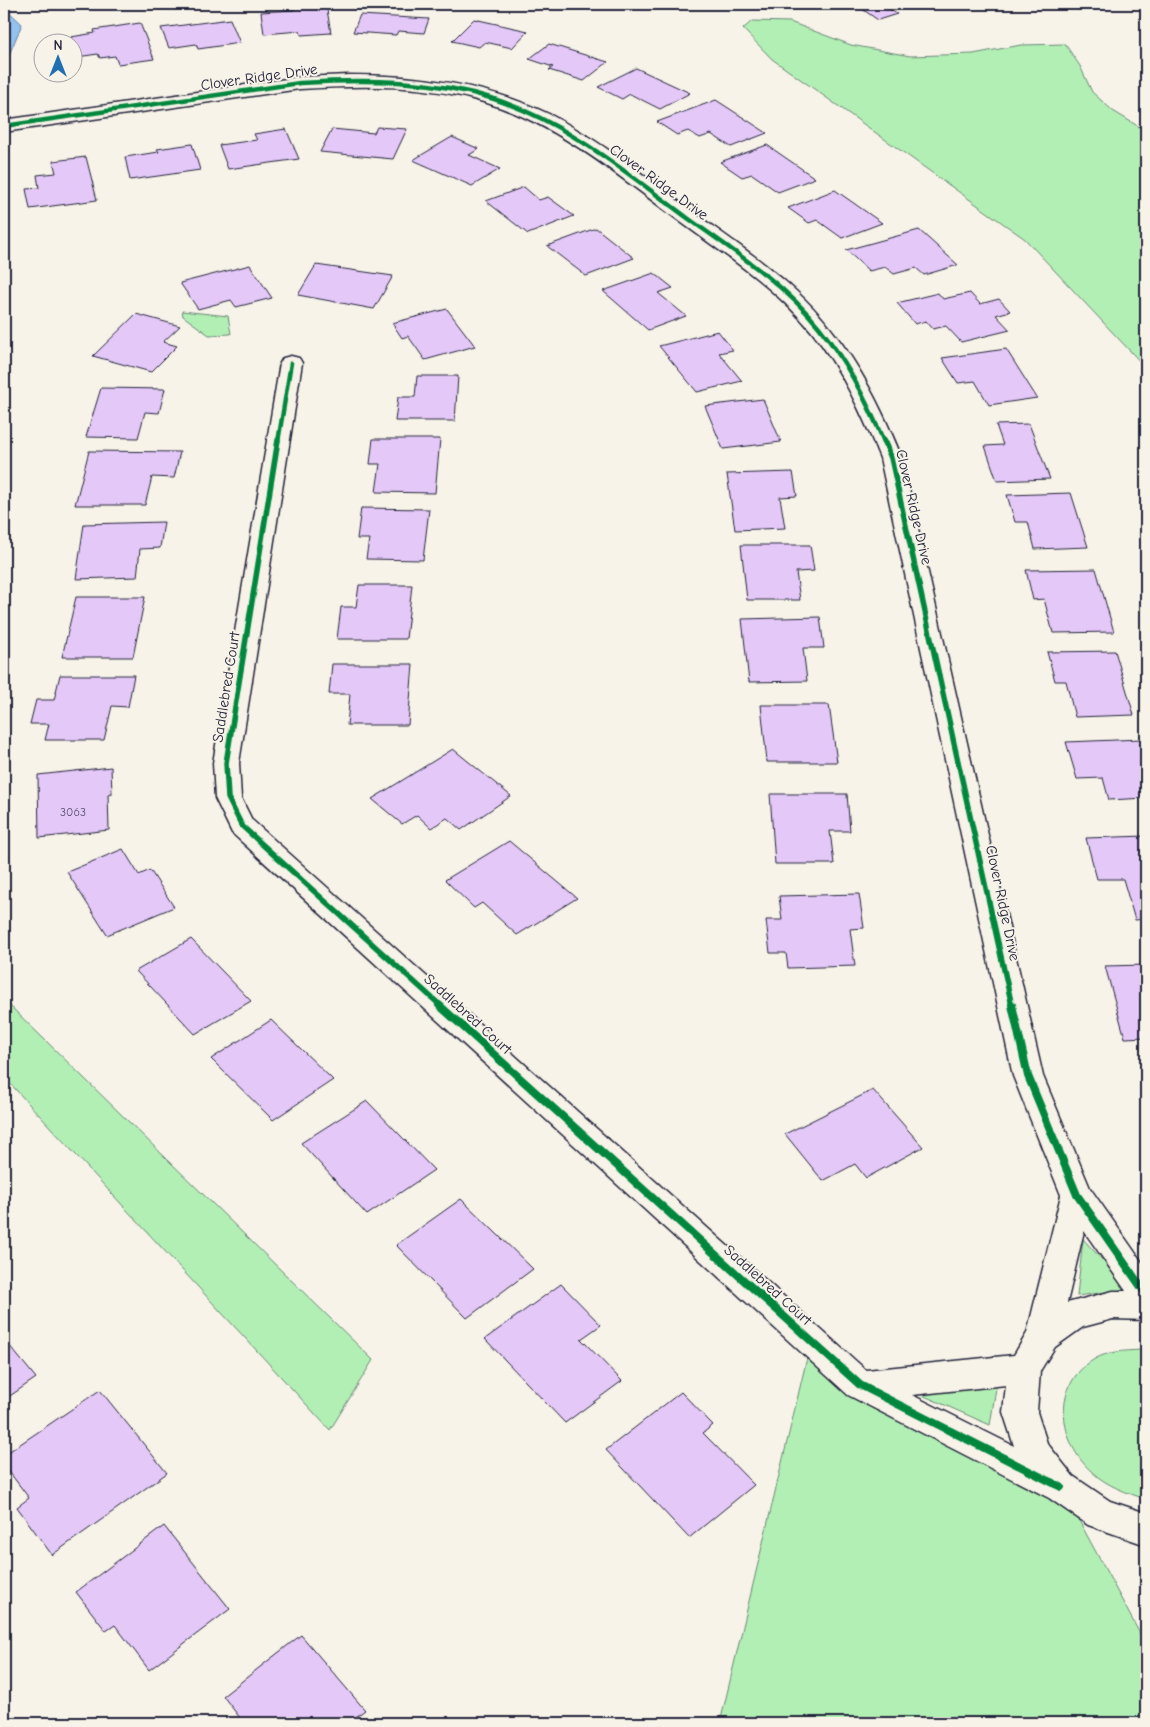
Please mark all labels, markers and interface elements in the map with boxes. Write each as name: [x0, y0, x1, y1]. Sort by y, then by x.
north arrow: [32, 32, 82, 82]
text: N: [53, 37, 63, 54]
street label: Clover Ridge Drive: [199, 60, 319, 94]
street label: Clover Ridge Drive: [606, 140, 712, 224]
street label: Clover Ridge Drive: [892, 448, 936, 567]
street label: Saddlebred Court: [208, 630, 244, 744]
house number: 3063: [60, 805, 86, 819]
street label: Clover Ridge Drive: [982, 844, 1024, 963]
street label: Saddlebred Court: [420, 970, 516, 1059]
street label: Saddlebred Court: [720, 1241, 816, 1330]

